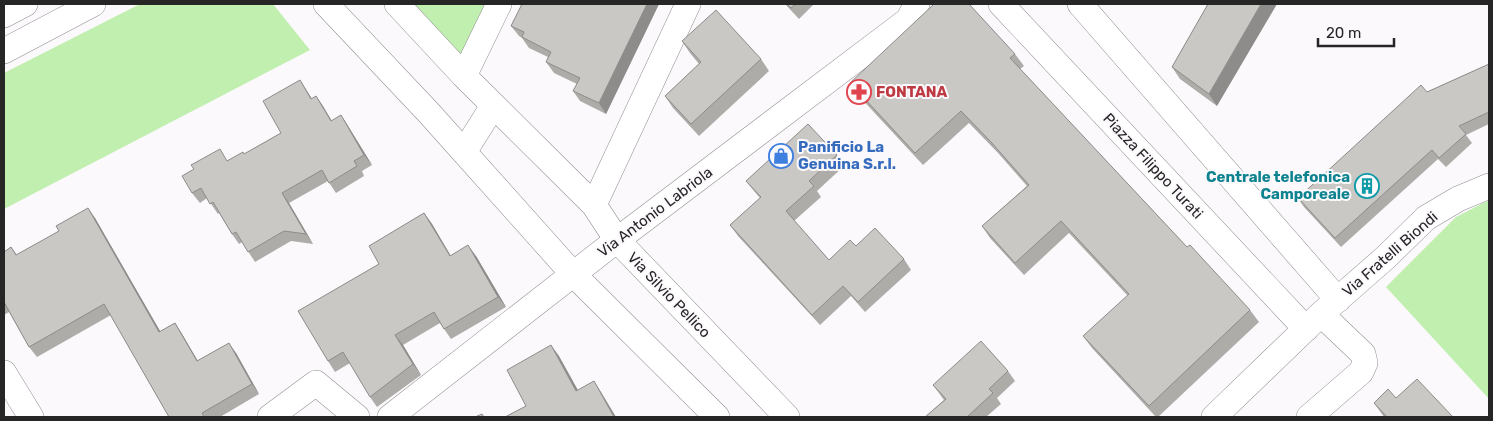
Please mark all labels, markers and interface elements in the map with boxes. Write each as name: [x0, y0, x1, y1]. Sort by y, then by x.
scale bar: [1318, 15, 1394, 47]
text: 20 m: [1326, 24, 1361, 42]
pharmacy icon: FONTANA: [846, 79, 872, 105]
place label: FONTANA: [876, 83, 948, 101]
street label: Piazza Filippo Turati: [1099, 109, 1207, 223]
place label: Panificio La Genuina S.r.l.: [798, 138, 896, 173]
shop icon: Panificio La Genuina S.r.l.: [768, 143, 794, 169]
street label: Via Antonio Labriola: [594, 163, 716, 261]
place label: Centrale telefonica Camporeale: [1206, 168, 1350, 203]
building icon: Centrale telefonica Camporeale: [1354, 173, 1380, 199]
street label: Via Fratelli Biondi: [1339, 208, 1441, 300]
street label: Via Silvio Pellico: [624, 248, 714, 342]

